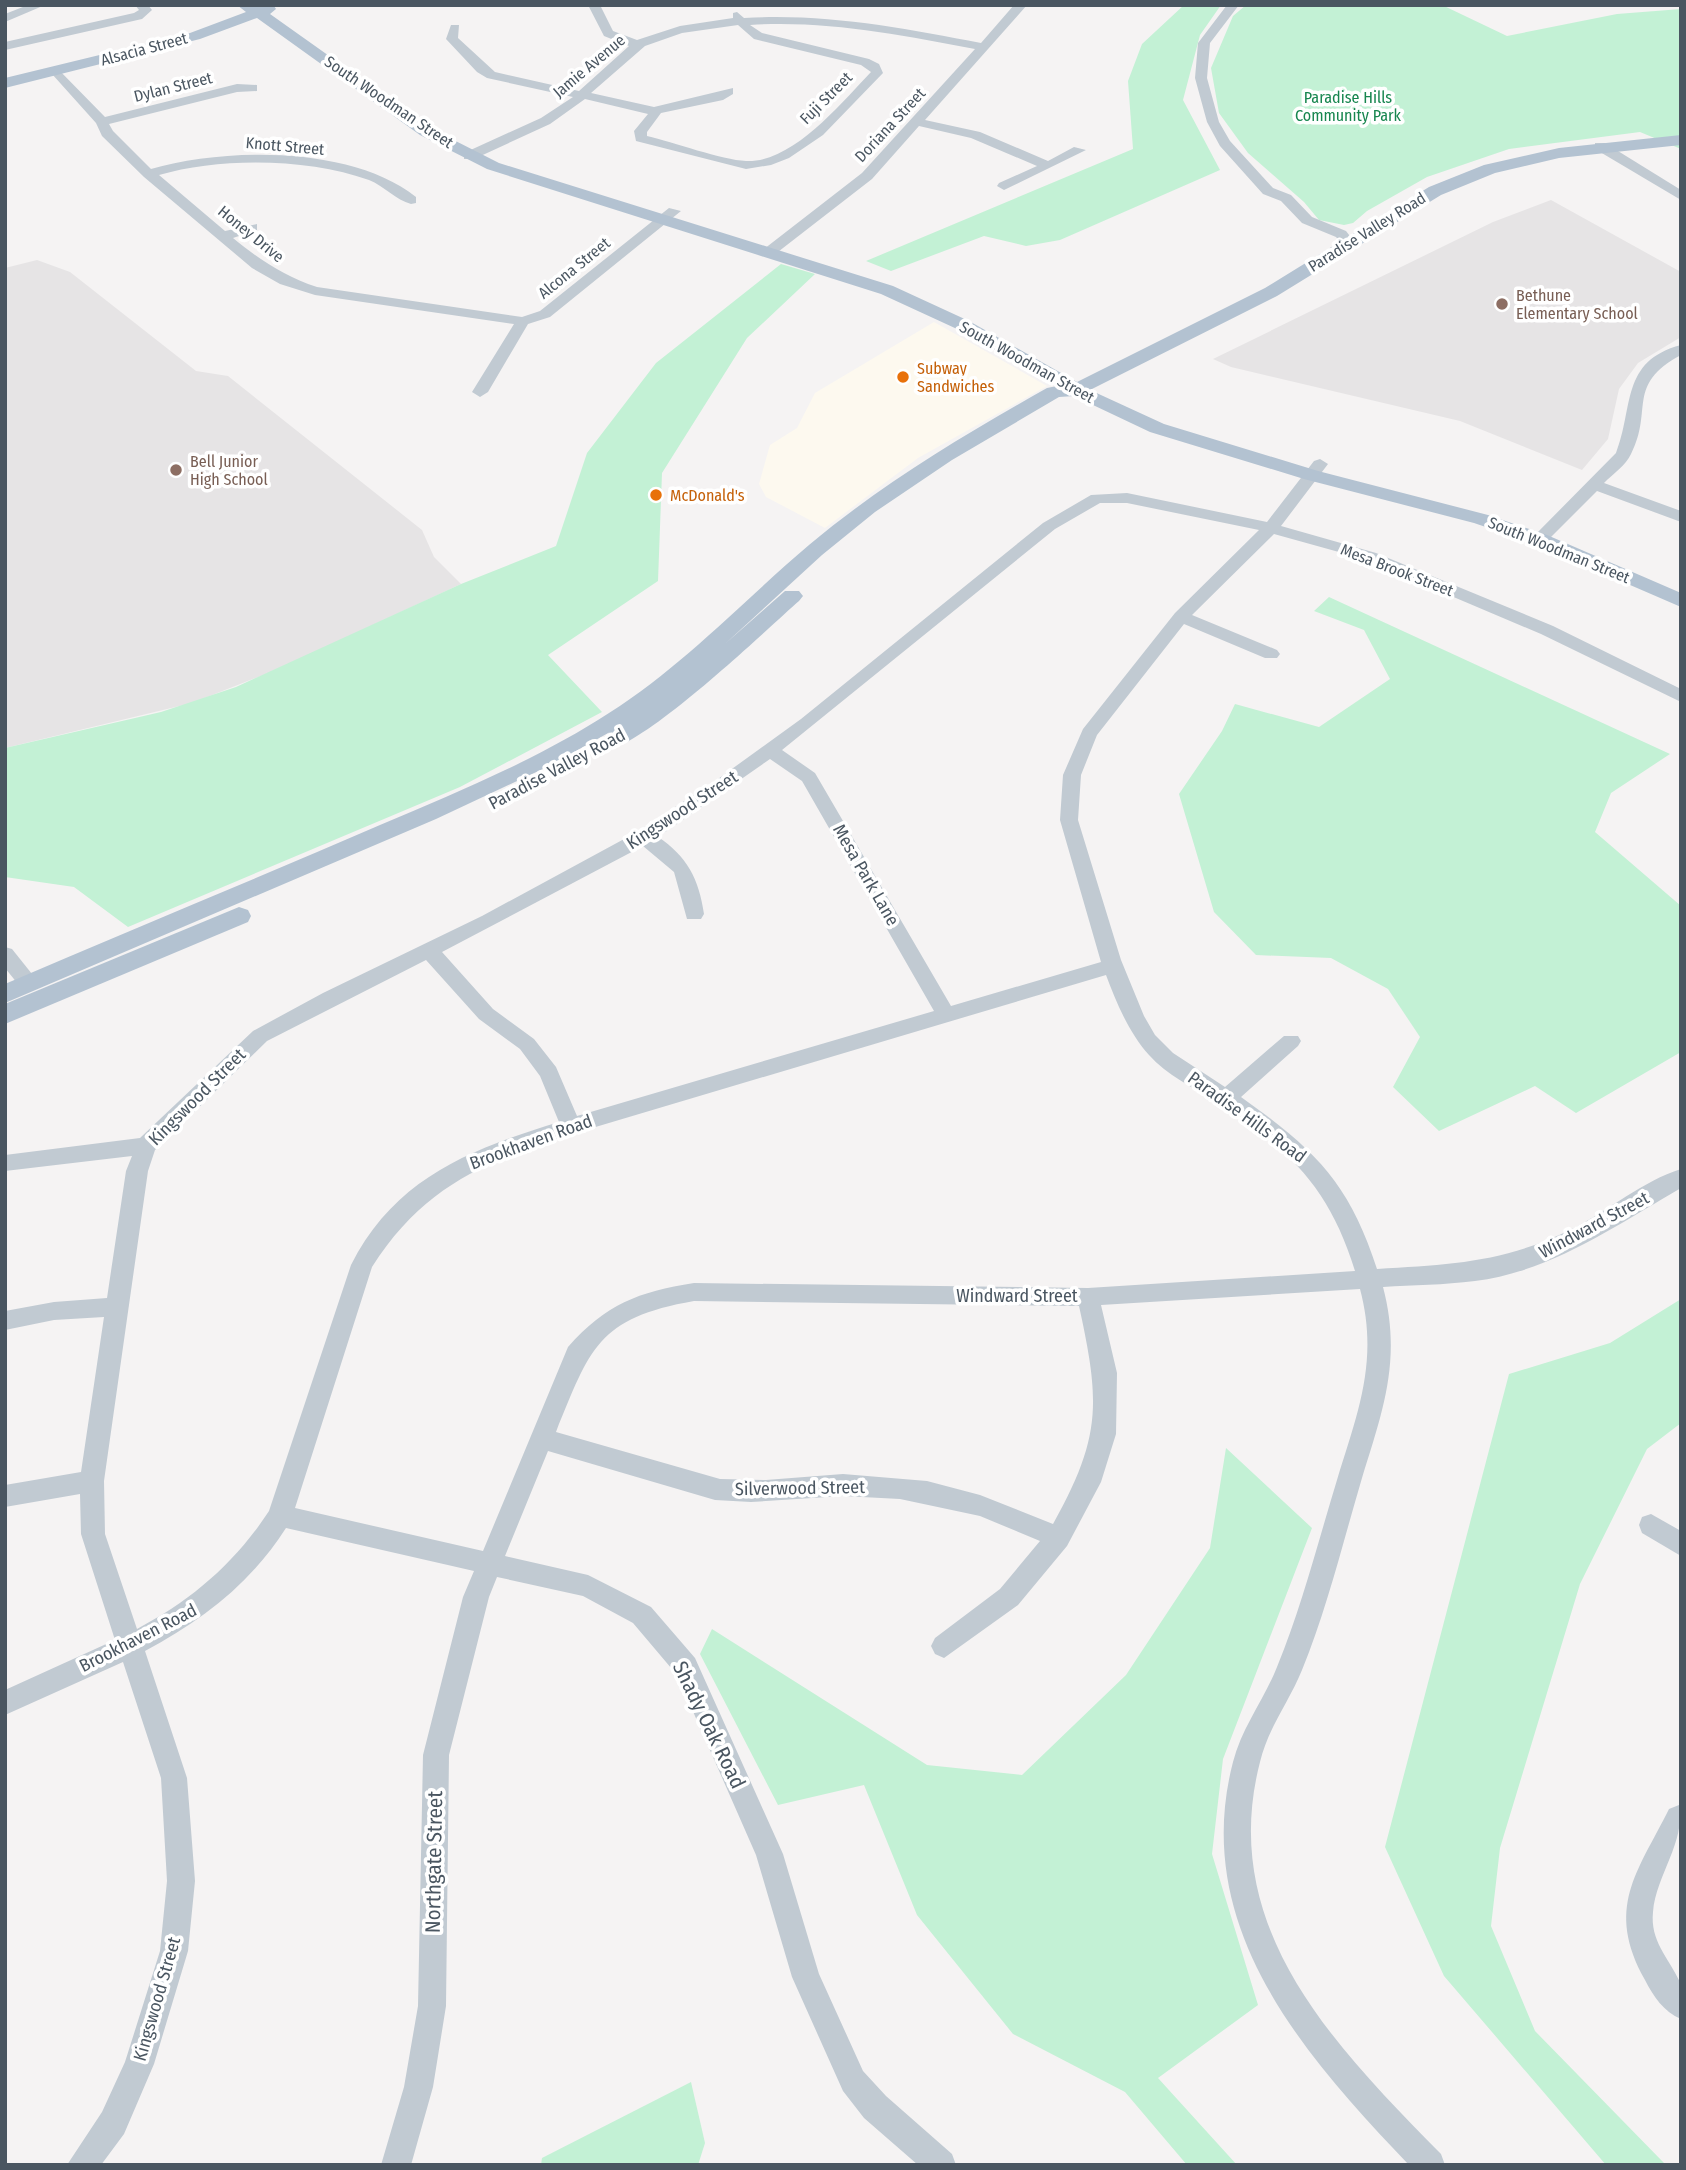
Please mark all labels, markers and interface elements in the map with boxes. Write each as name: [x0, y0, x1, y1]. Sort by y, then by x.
street label: Alsacia Street: [99, 28, 190, 70]
street label: Jamie Avenue: [549, 30, 629, 102]
street label: South Woodman Street: [321, 52, 458, 153]
street label: Fuji Street: [796, 67, 857, 128]
street label: Dylan Street: [132, 68, 215, 106]
street label: Doriana Street: [851, 83, 930, 166]
park label: Paradise Hills Community Park: [1295, 88, 1402, 125]
street label: Knott Street: [245, 133, 326, 159]
street label: Paradise Valley Road: [1305, 188, 1429, 276]
street label: Honey Drive: [214, 202, 288, 266]
street label: Alcona Street: [534, 233, 614, 303]
place label: Bethune Elementary School: [1516, 286, 1638, 323]
marker: Bethune Elementary School: [1494, 296, 1510, 312]
street label: South Woodman Street: [956, 317, 1098, 407]
place label: Subway Sandwiches: [917, 359, 994, 396]
marker: Subway Sandwiches: [895, 369, 911, 385]
place label: Bell Junior High School: [190, 452, 268, 489]
marker: Bell Junior High School: [168, 462, 184, 478]
place label: McDonald's: [670, 486, 745, 505]
marker: McDonald's: [648, 487, 664, 503]
street label: South Woodman Street: [1485, 513, 1633, 587]
street label: Mesa Brook Street: [1338, 540, 1457, 600]
street label: Paradise Valley Road: [485, 724, 629, 814]
street label: Kingswood Street: [622, 766, 742, 854]
street label: Mesa Park Lane: [828, 820, 904, 930]
street label: Kingswood Street: [144, 1044, 250, 1150]
street label: Paradise Hills Road: [1183, 1067, 1311, 1167]
street label: Brookhaven Road: [467, 1110, 595, 1174]
street label: Windward Street: [1535, 1187, 1653, 1263]
street label: Windward Street: [956, 1285, 1078, 1307]
street label: Silverwood Street: [735, 1476, 865, 1500]
street label: Brookhaven Road: [76, 1599, 200, 1677]
street label: Shady Oak Road: [667, 1657, 751, 1793]
street label: Northgate Street: [420, 1790, 448, 1933]
street label: Kingswood Street: [129, 1934, 185, 2064]

